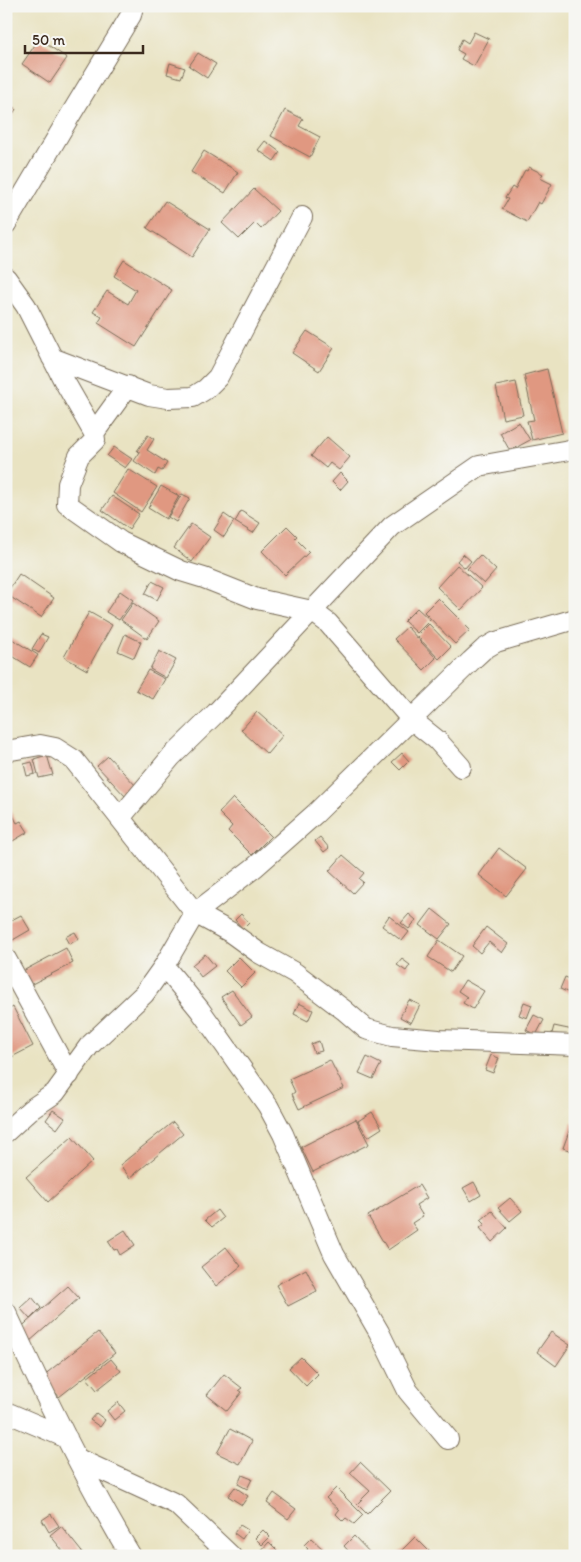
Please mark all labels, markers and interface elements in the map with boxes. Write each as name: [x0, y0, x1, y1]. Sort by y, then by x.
scale bar: [25, 22, 142, 54]
text: 50 m: [32, 31, 65, 49]

